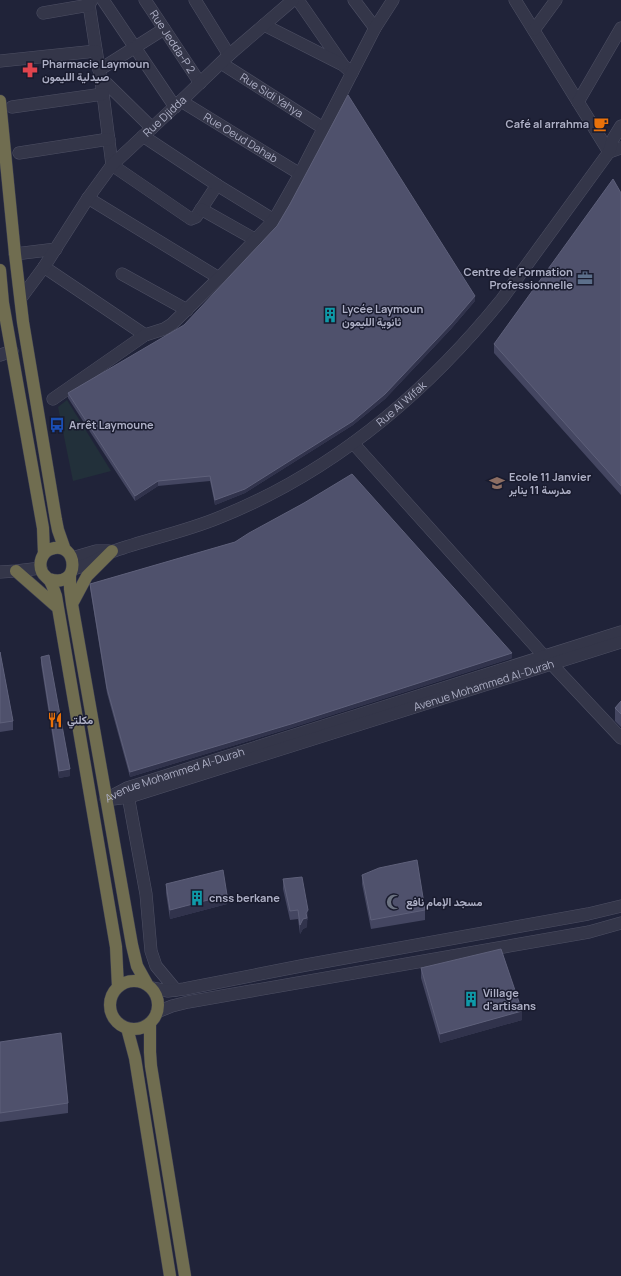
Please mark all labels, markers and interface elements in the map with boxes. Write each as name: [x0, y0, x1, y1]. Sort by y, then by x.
street label: Rue Jedda-P 2: [147, 7, 199, 76]
place label: Pharmacie Laymoun صيدلية الليمون: [42, 56, 149, 84]
pharmacy icon: Pharmacie Laymoun صيدلية الليمون: [21, 61, 39, 79]
street label: Rue Sidi Yahya: [237, 69, 306, 121]
street label: Rue Djidda: [139, 92, 189, 140]
street label: Rue Oeud Dahab: [201, 109, 281, 166]
cafe icon: Café al arrahma: [592, 115, 610, 133]
place label: Café al arrahma: [506, 116, 589, 131]
place label: Centre de Formation Professionnelle: [464, 264, 573, 292]
office icon: Centre de Formation Professionnelle: [576, 269, 594, 287]
place label: Lycée Laymoun ثانوية الليمون: [342, 301, 424, 329]
building icon: Lycée Laymoun ثانوية الليمون: [321, 306, 339, 324]
street label: Rue Al Wifak: [373, 377, 429, 429]
bus stop icon: Arrêt Laymoune: [48, 416, 66, 434]
place label: Arrêt Laymoune: [69, 417, 154, 432]
place label: Ecole 11 Janvier مدرسة 11 يناير: [508, 469, 592, 497]
school or university icon: Ecole 11 Janvier مدرسة 11 يناير: [488, 474, 506, 492]
street label: Avenue Mohammed Al-Durah: [411, 656, 556, 714]
restaurant icon: مكلتي: [46, 711, 64, 729]
place label: مكلتي: [67, 712, 93, 729]
street label: Avenue Mohammed Al-Durah: [102, 743, 246, 805]
building icon: cnss berkane: [188, 889, 206, 907]
place label: cnss berkane: [209, 890, 280, 905]
mosque icon: مسجد الإمام نافع: [385, 893, 403, 911]
place label: مسجد الإمام نافع: [406, 894, 482, 910]
place label: Village d'artisans: [483, 985, 536, 1013]
building icon: Village d'artisans: [462, 990, 480, 1008]

